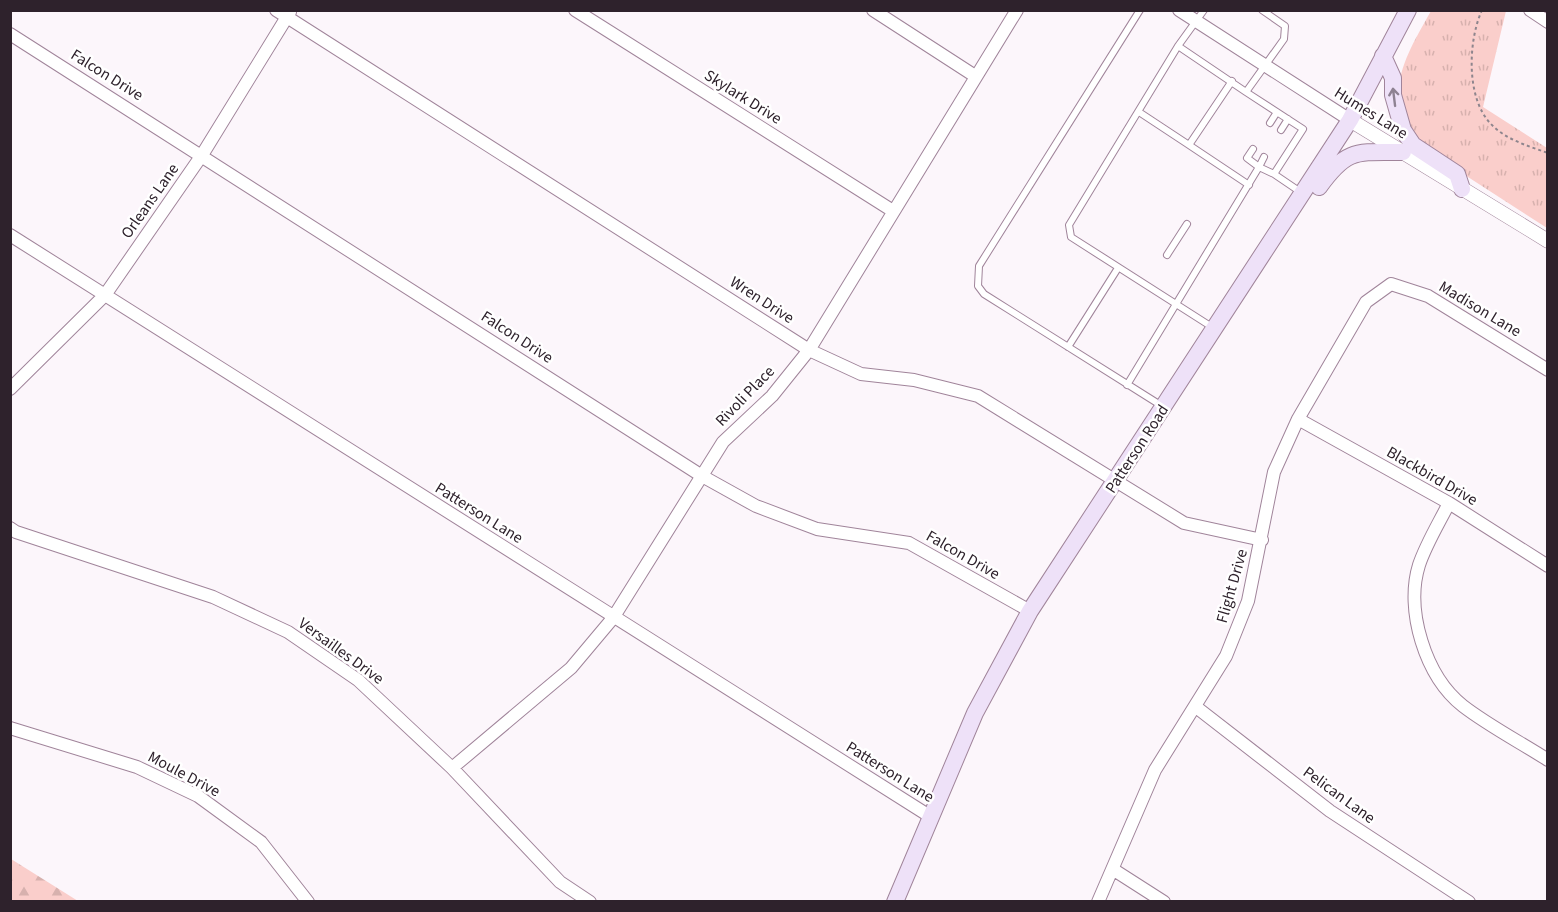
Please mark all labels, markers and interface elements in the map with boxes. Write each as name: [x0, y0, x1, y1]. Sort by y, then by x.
street label: Falcon Drive: [66, 44, 148, 106]
street label: Skylark Drive: [700, 65, 786, 130]
street label: Humes Lane: [1330, 82, 1412, 144]
one-way arrow: [1388, 87, 1399, 107]
street label: Orleans Lane: [116, 159, 184, 243]
street label: Wren Drive: [726, 271, 798, 329]
street label: Madison Lane: [1435, 276, 1525, 342]
street label: Falcon Drive: [477, 306, 557, 369]
street label: Rivoli Place: [711, 361, 780, 431]
street label: Patterson Road: [1100, 400, 1174, 498]
street label: Blackbird Drive: [1382, 441, 1482, 511]
street label: Patterson Lane: [431, 477, 527, 549]
street label: Falcon Drive: [922, 525, 1004, 585]
street label: Flight Drive: [1211, 546, 1253, 626]
street label: Versailles Drive: [294, 612, 388, 690]
street label: Patterson Lane: [842, 736, 938, 808]
street label: Moule Drive: [144, 746, 224, 802]
street label: Pelican Lane: [1298, 761, 1380, 829]

